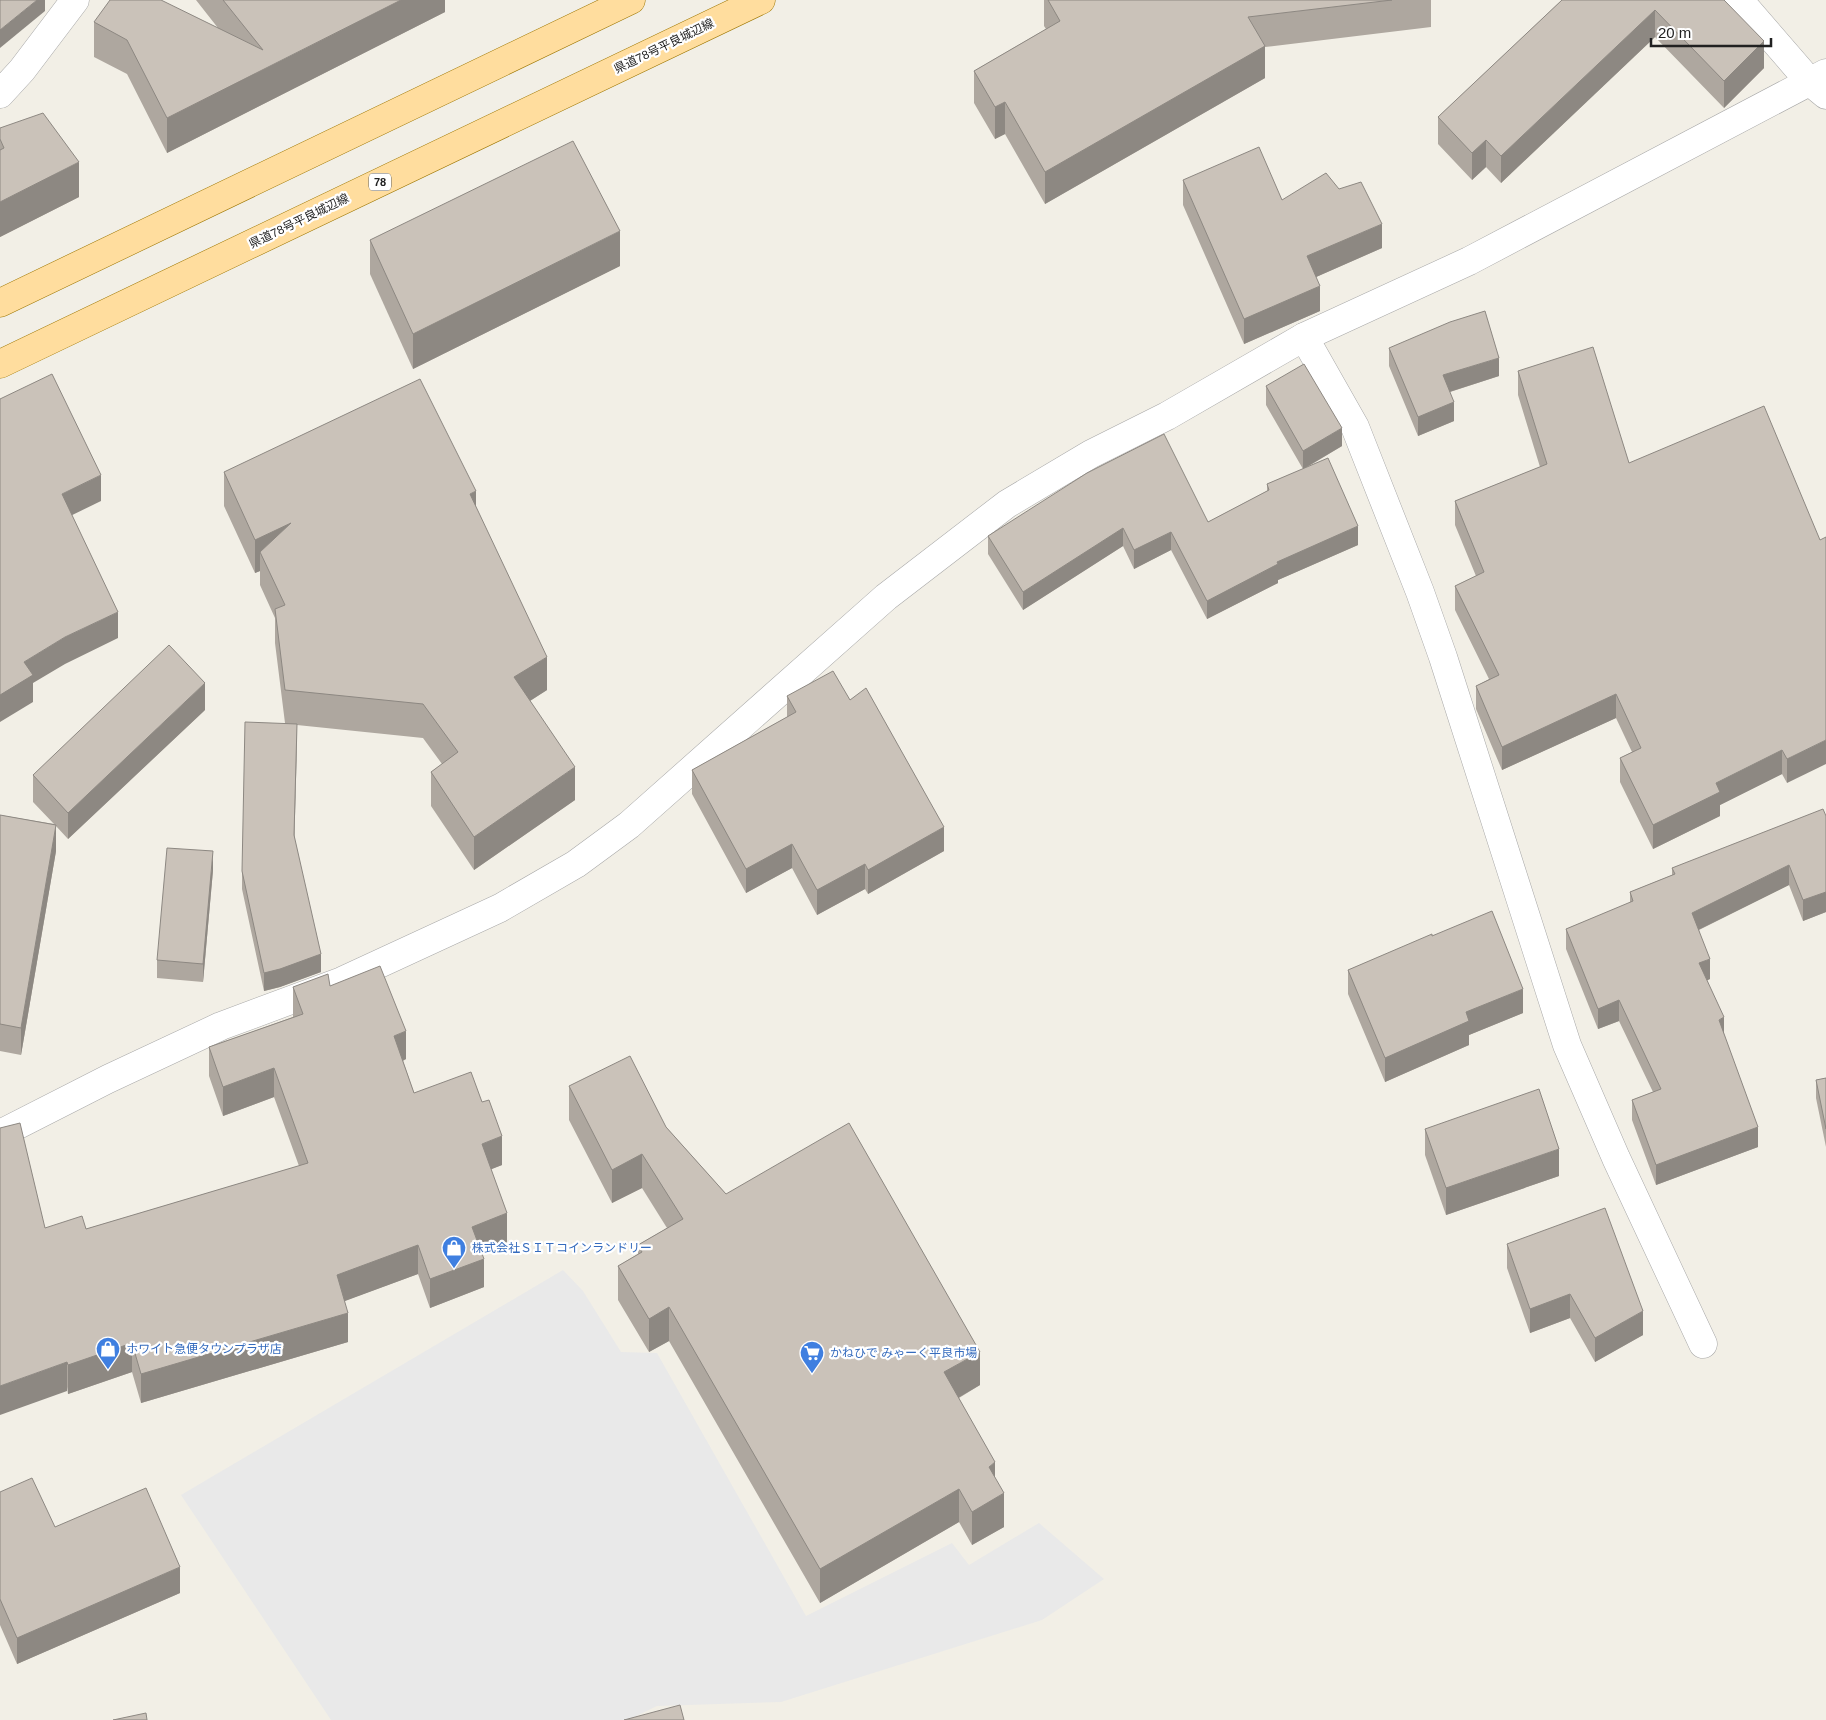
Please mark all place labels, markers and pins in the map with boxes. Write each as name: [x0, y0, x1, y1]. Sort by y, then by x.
shop icon: 株式会社ＳＩＴコインランドリー: [441, 1235, 467, 1269]
place label: 株式会社ＳＩＴコインランドリー: [472, 1241, 652, 1255]
shop icon: ホワイト急便タウンプラザ店: [95, 1336, 121, 1370]
supermarket icon: かねひで みゃーく平良市場: [799, 1340, 825, 1374]
place label: ホワイト急便タウンプラザ店: [126, 1342, 282, 1356]
place label: かねひで みゃーく平良市場: [830, 1346, 977, 1360]

